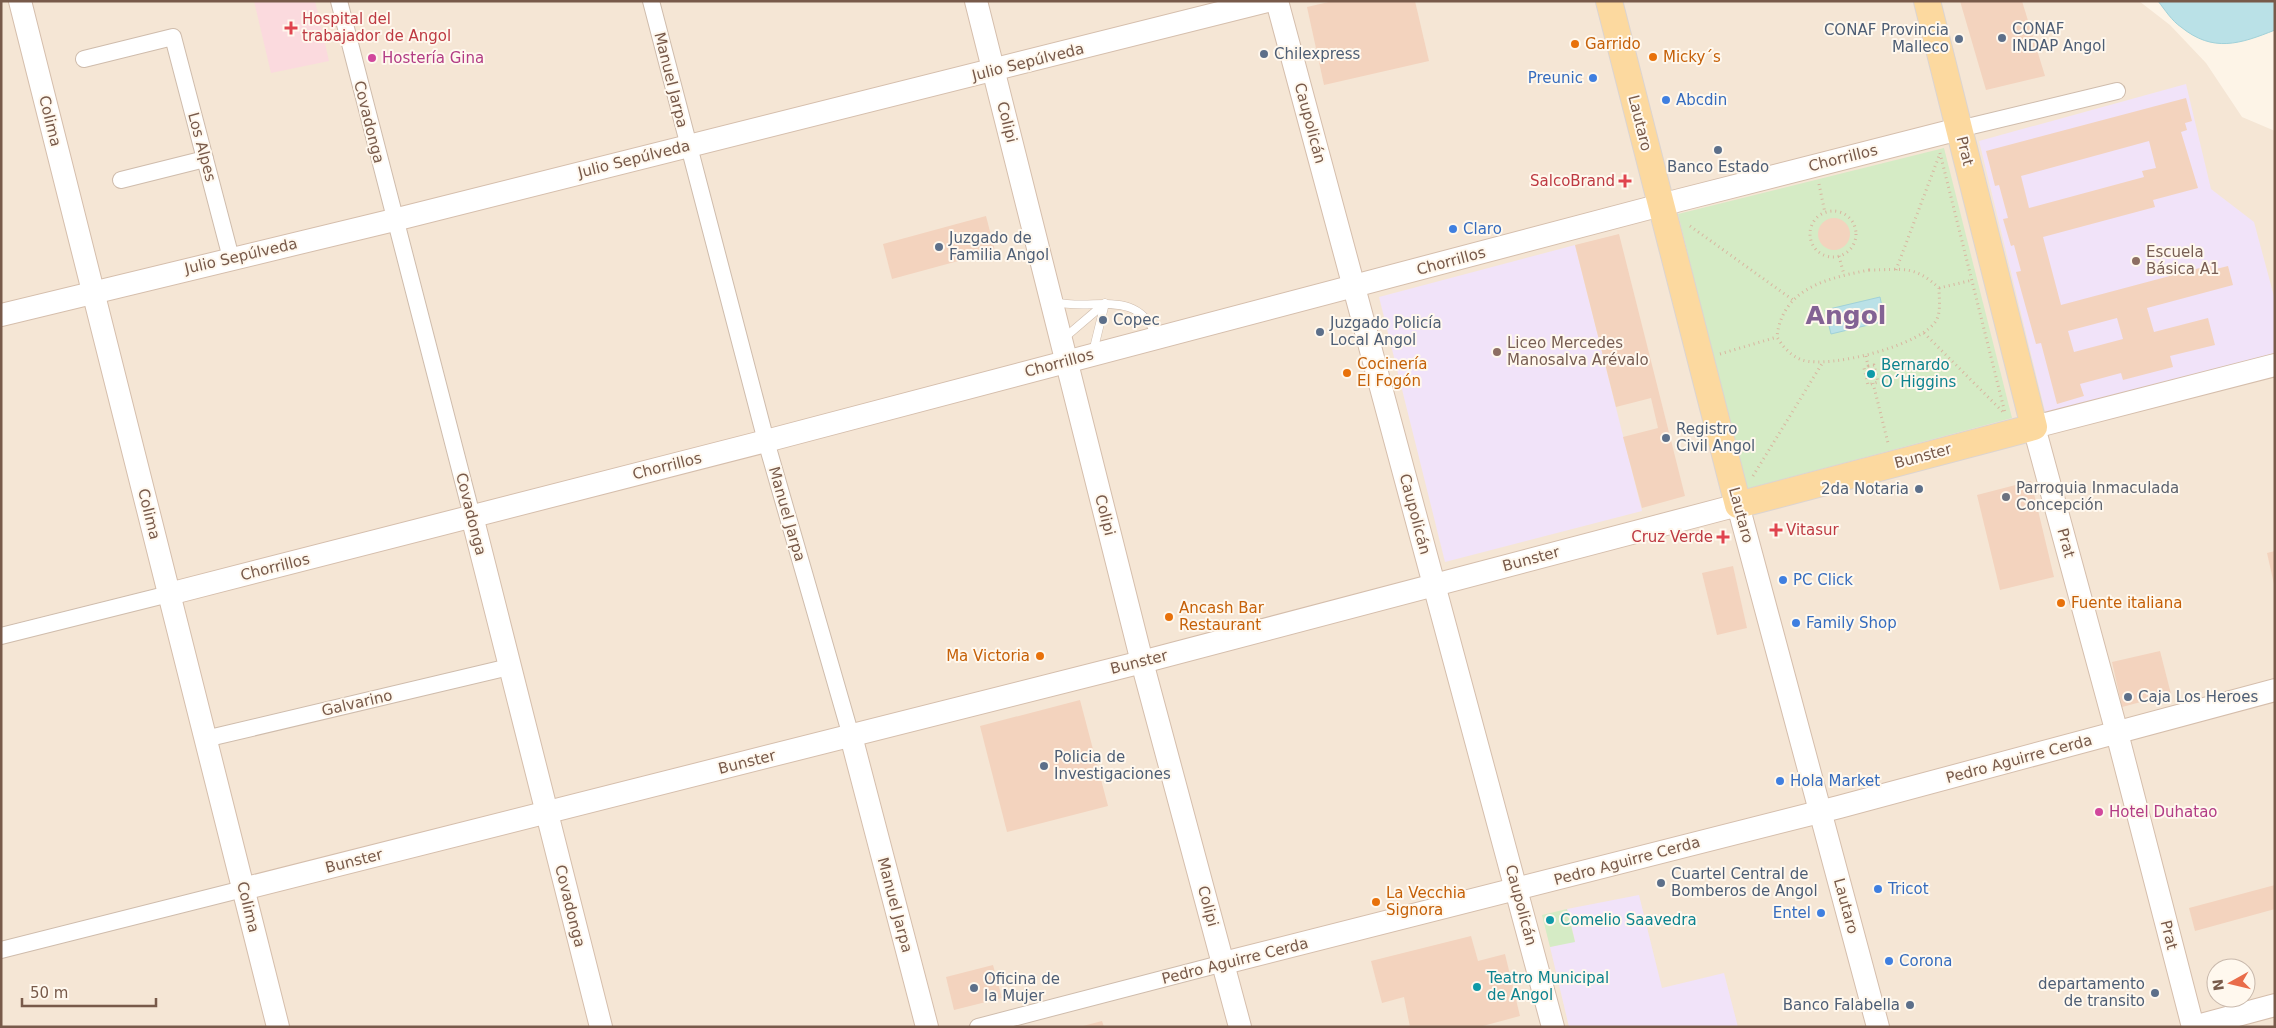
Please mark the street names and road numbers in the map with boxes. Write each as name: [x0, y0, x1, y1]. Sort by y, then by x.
street label: Manuel Jarpa: [650, 30, 692, 130]
street label: Julio Sepúlveda: [969, 39, 1086, 85]
street label: Covadonga: [350, 79, 388, 165]
street label: Caupolicán: [1291, 81, 1329, 165]
street label: Lautaro: [1624, 93, 1656, 153]
street label: Colima: [35, 94, 65, 148]
street label: Colipi: [993, 100, 1021, 144]
street label: Los Alpes: [184, 110, 220, 184]
street label: Prat: [1953, 134, 1977, 168]
street label: Julio Sepúlveda: [575, 136, 692, 182]
street label: Chorrillos: [1807, 141, 1880, 175]
street label: Julio Sepúlveda: [182, 234, 299, 278]
street label: Chorrillos: [1415, 243, 1488, 279]
street label: Chorrillos: [1023, 345, 1096, 381]
street label: Bunster: [1892, 440, 1954, 472]
street label: Chorrillos: [631, 449, 704, 483]
street label: Manuel Jarpa: [765, 465, 809, 563]
street label: Covadonga: [452, 471, 490, 557]
street label: Caupolicán: [1396, 472, 1434, 556]
street label: Lautaro: [1725, 485, 1757, 545]
street label: Colima: [134, 487, 164, 541]
street label: Colipi: [1091, 493, 1119, 537]
street label: Prat: [2053, 526, 2079, 560]
street label: Bunster: [1500, 543, 1562, 575]
street label: Chorrillos: [239, 550, 312, 584]
street label: Bunster: [1108, 646, 1170, 678]
street label: Galvarino: [320, 686, 394, 720]
street label: Pedro Aguirre Cerda: [1944, 731, 2094, 787]
street label: Bunster: [716, 746, 778, 778]
street label: Pedro Aguirre Cerda: [1552, 833, 1702, 889]
street label: Bunster: [323, 845, 385, 877]
street label: Manuel Jarpa: [874, 855, 916, 955]
street label: Covadonga: [551, 863, 589, 949]
street label: Caupolicán: [1502, 863, 1540, 947]
street label: Lautaro: [1830, 876, 1862, 936]
street label: Colima: [233, 880, 263, 934]
street label: Colipi: [1194, 884, 1222, 928]
street label: Prat: [2157, 918, 2181, 952]
street label: Pedro Aguirre Cerda: [1160, 934, 1310, 988]

